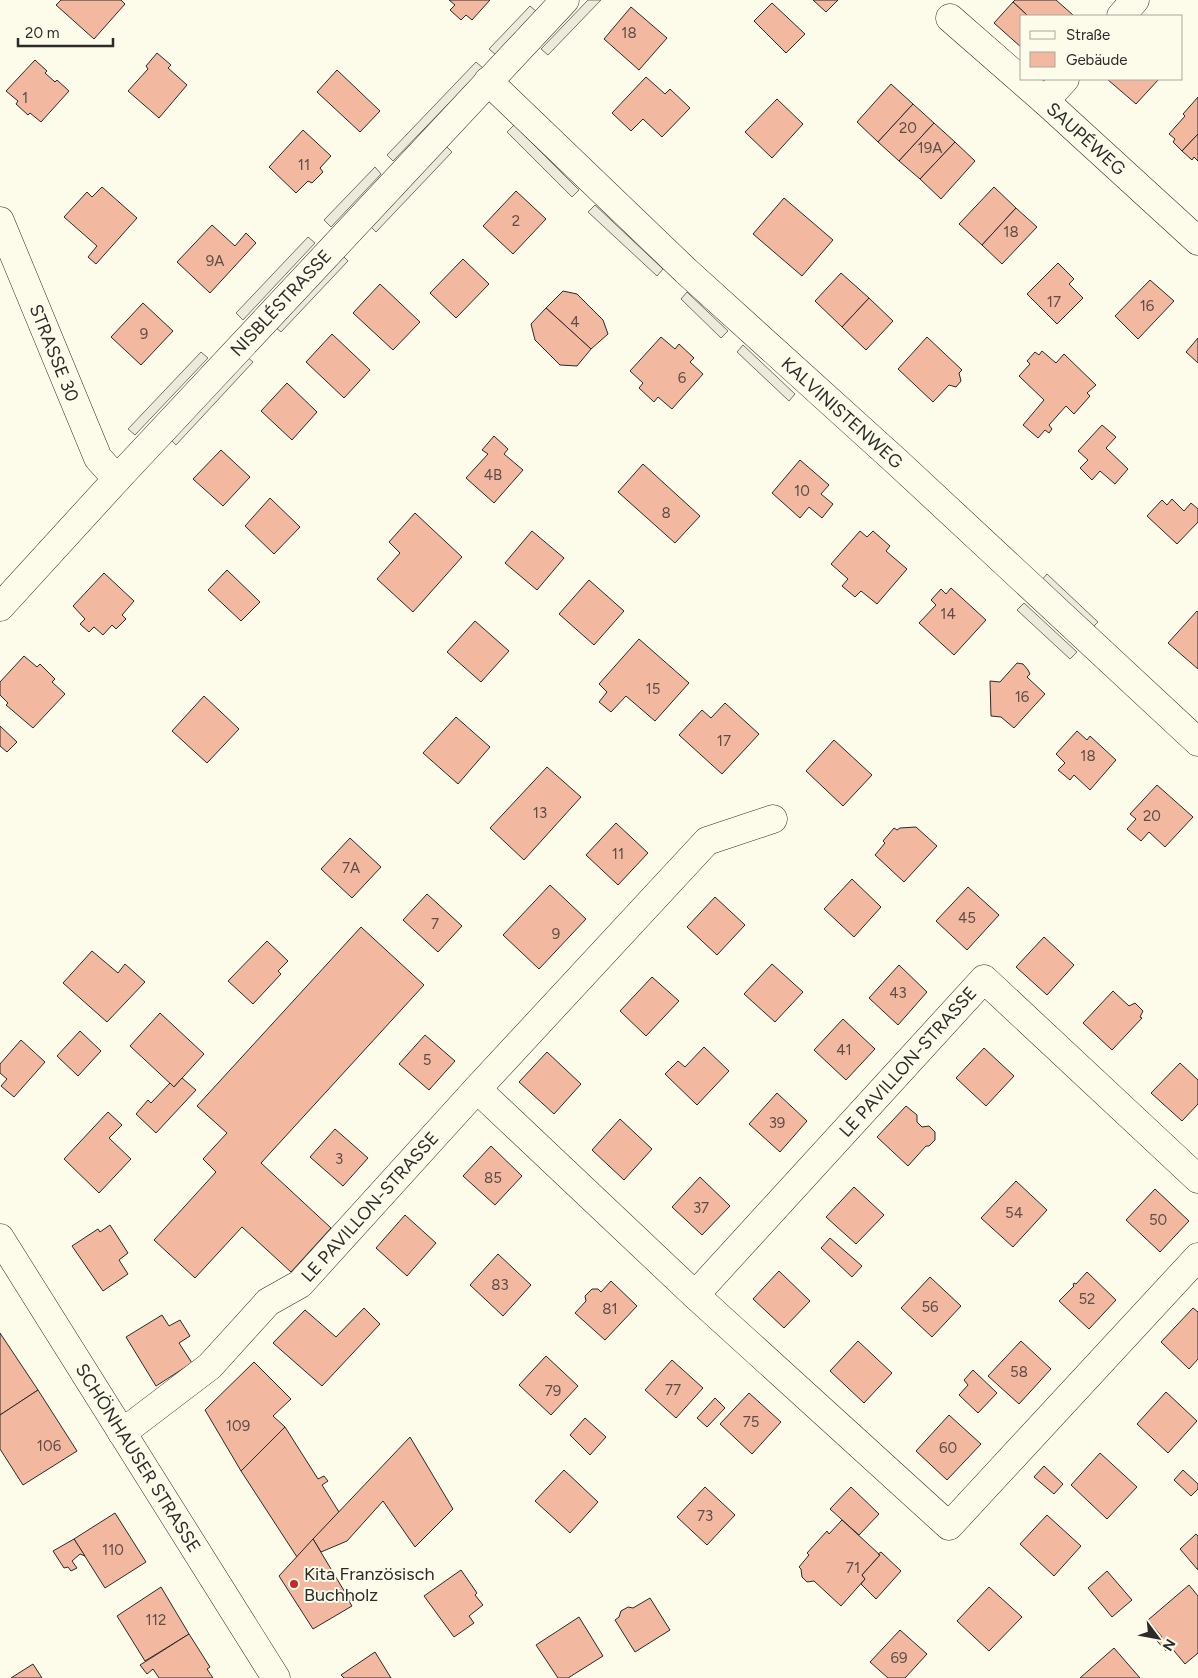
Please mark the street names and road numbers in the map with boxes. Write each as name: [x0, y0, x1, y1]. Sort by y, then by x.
street label: SAUPÉWEG: [1042, 98, 1130, 180]
street label: NISBLÉSTRASSE: [226, 245, 336, 361]
street label: STRASSE 30: [25, 301, 83, 405]
street label: KALVINISTENWEG: [777, 353, 908, 474]
street label: LE PAVILLON-STRASSE: [835, 982, 981, 1142]
street label: LE PAVILLON-STRASSE: [297, 1127, 443, 1287]
street label: SCHÖNHAUSER STRASSE: [71, 1360, 205, 1556]

